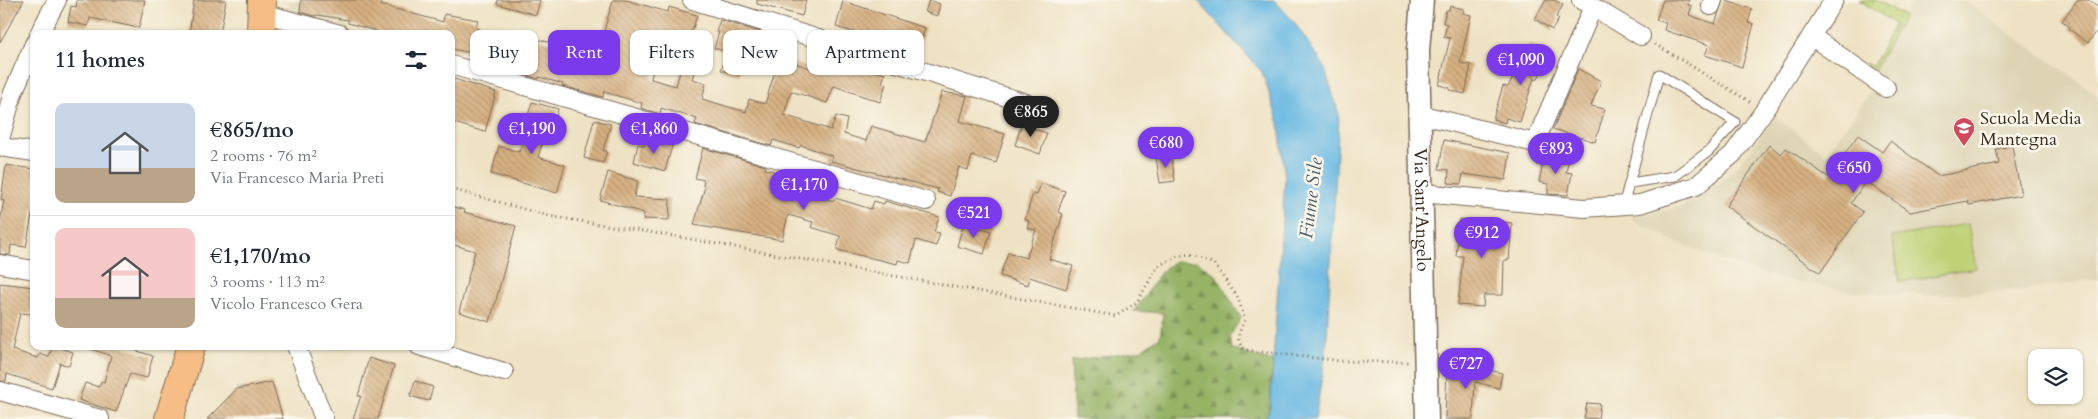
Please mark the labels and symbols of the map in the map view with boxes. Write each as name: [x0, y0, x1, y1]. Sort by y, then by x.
pin: €1,090: [1480, 44, 1562, 86]
pin: €865: [1001, 96, 1061, 138]
place label: Scuola Media Mantegna: [1980, 106, 2082, 152]
pin: €1,190: [491, 112, 573, 155]
pin: €1,860: [613, 112, 695, 155]
school or university icon: Scuola Media Mantegna: [1952, 116, 1976, 147]
pin: €680: [1136, 126, 1196, 169]
pin: €893: [1526, 132, 1586, 175]
street label: Via Sant'Angelo: [1408, 148, 1436, 272]
pin: €650: [1824, 152, 1884, 194]
water label: Fiume Sile: [1293, 155, 1329, 240]
pin: €1,170: [763, 168, 845, 211]
pin: €521: [944, 196, 1004, 239]
pin: €912: [1452, 216, 1512, 259]
pin: €727: [1436, 348, 1496, 390]

